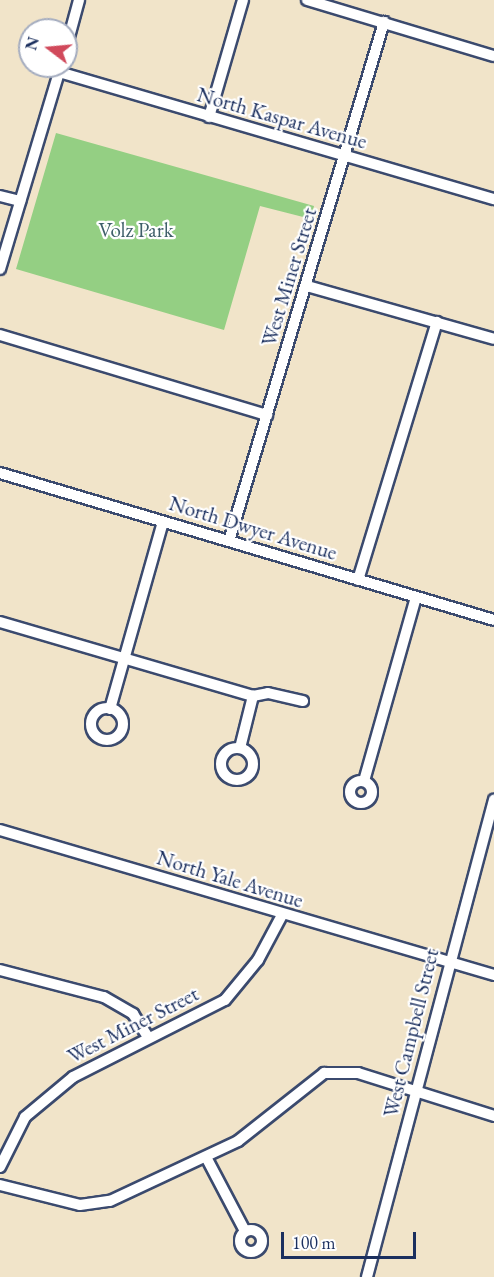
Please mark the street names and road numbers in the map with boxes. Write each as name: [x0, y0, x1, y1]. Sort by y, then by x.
street label: North Kaspar Avenue: [194, 82, 370, 154]
street label: West Miner Street: [256, 205, 322, 349]
street label: North Dwyer Avenue: [166, 490, 340, 566]
street label: North Yale Avenue: [154, 845, 306, 913]
street label: West Campbell Street: [378, 946, 444, 1120]
street label: West Miner Street: [63, 981, 203, 1069]

